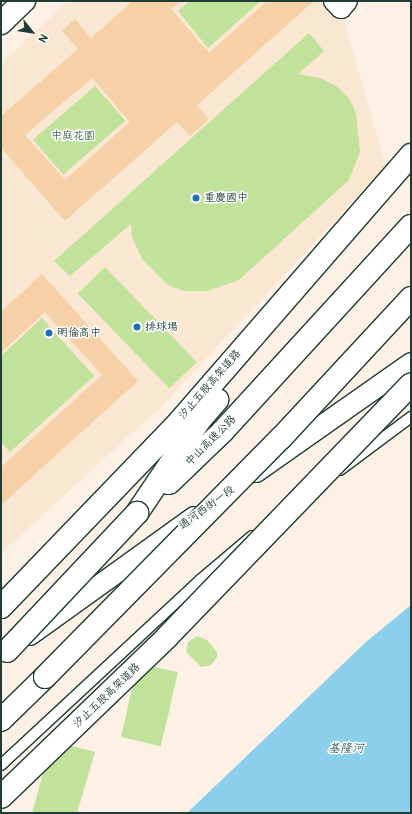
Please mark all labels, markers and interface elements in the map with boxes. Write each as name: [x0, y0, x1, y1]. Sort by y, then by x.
north arrow: [12, 12, 52, 52]
text: N: [35, 32, 50, 45]
park label: 中庭花園: [51, 129, 95, 143]
place label: 重慶國中: [204, 191, 248, 205]
marker: 重慶國中: [191, 193, 201, 203]
place label: 排球場: [145, 320, 178, 334]
marker: 排球場: [132, 322, 142, 332]
place label: 明倫高中: [57, 326, 101, 340]
marker: 明倫高中: [44, 328, 54, 338]
street label: 汐止五股高架道路: [176, 347, 244, 423]
street label: 中山高速公路: [183, 413, 239, 469]
street label: 通河西街一段: [176, 483, 238, 533]
street label: 汐止五股高架道路: [71, 661, 143, 731]
water label: 基隆河: [328, 742, 364, 756]

